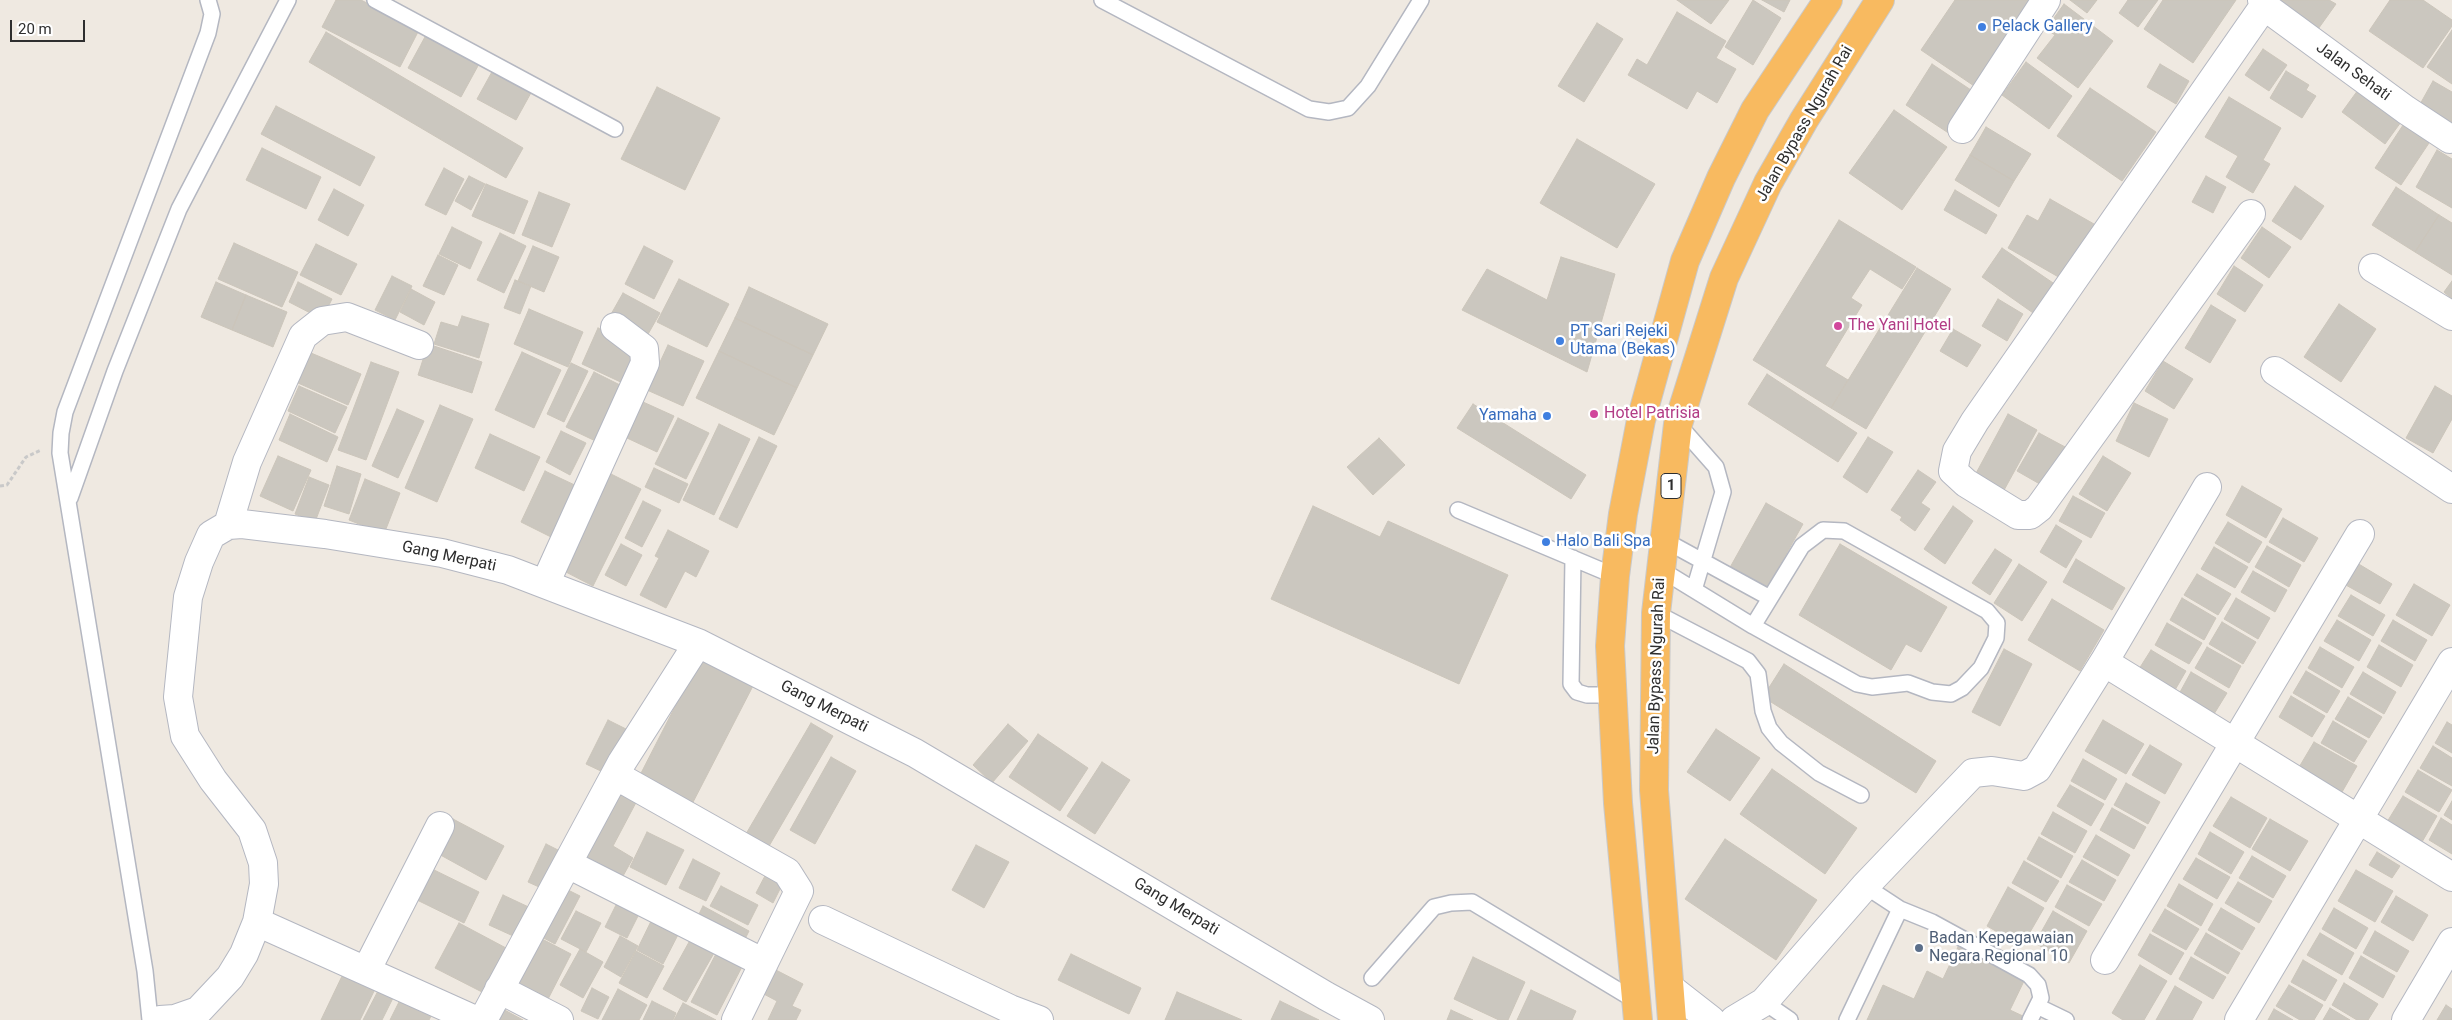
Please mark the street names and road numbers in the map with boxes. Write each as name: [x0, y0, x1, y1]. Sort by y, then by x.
street label: Jalan Sehati: [2312, 39, 2394, 105]
street label: Jalan Bypass Ngurah Rai: [1752, 43, 1858, 205]
road number: 1: [1661, 474, 1681, 498]
street label: Gang Merpati: [400, 538, 498, 576]
street label: Jalan Bypass Ngurah Rai: [1644, 577, 1670, 755]
street label: Gang Merpati: [777, 677, 871, 737]
street label: Gang Merpati: [1130, 874, 1222, 940]

